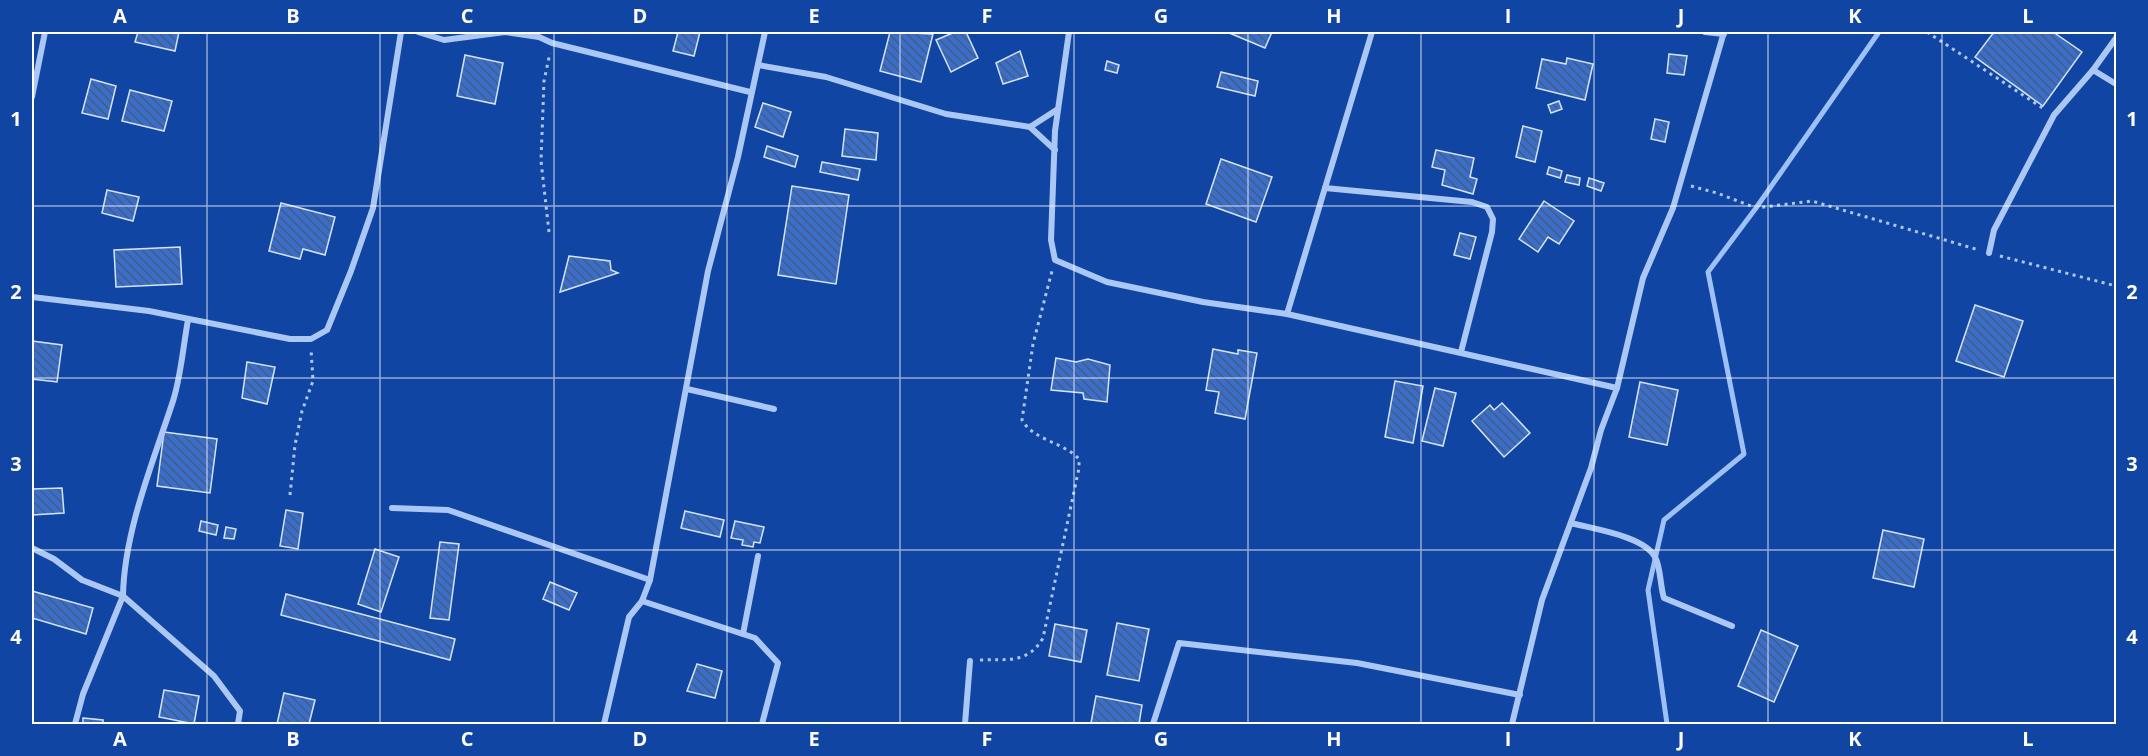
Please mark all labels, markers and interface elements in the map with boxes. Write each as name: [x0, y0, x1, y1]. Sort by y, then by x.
text: A: [113, 2, 127, 29]
text: B: [286, 2, 300, 29]
text: C: [461, 2, 474, 29]
text: D: [633, 2, 647, 29]
text: E: [808, 2, 820, 29]
text: F: [982, 2, 992, 29]
text: G: [1154, 2, 1168, 29]
text: H: [1326, 2, 1342, 29]
text: I: [1505, 2, 1511, 29]
text: J: [1676, 2, 1684, 29]
text: K: [1848, 2, 1862, 29]
text: L: [2022, 2, 2034, 29]
text: 1: [10, 105, 22, 132]
text: 1: [2126, 105, 2138, 132]
text: 2: [10, 278, 22, 305]
text: 2: [2126, 278, 2138, 305]
text: 3: [10, 450, 22, 477]
text: 3: [2126, 450, 2138, 477]
text: 4: [10, 623, 22, 650]
text: 4: [2126, 623, 2138, 650]
text: A: [113, 725, 127, 752]
text: B: [286, 725, 300, 752]
text: C: [461, 725, 474, 752]
text: D: [633, 725, 647, 752]
text: E: [808, 725, 820, 752]
text: F: [982, 725, 992, 752]
text: G: [1154, 725, 1168, 752]
text: H: [1326, 725, 1342, 752]
text: I: [1505, 725, 1511, 752]
text: J: [1676, 725, 1684, 752]
text: K: [1848, 725, 1862, 752]
text: L: [2022, 725, 2034, 752]

